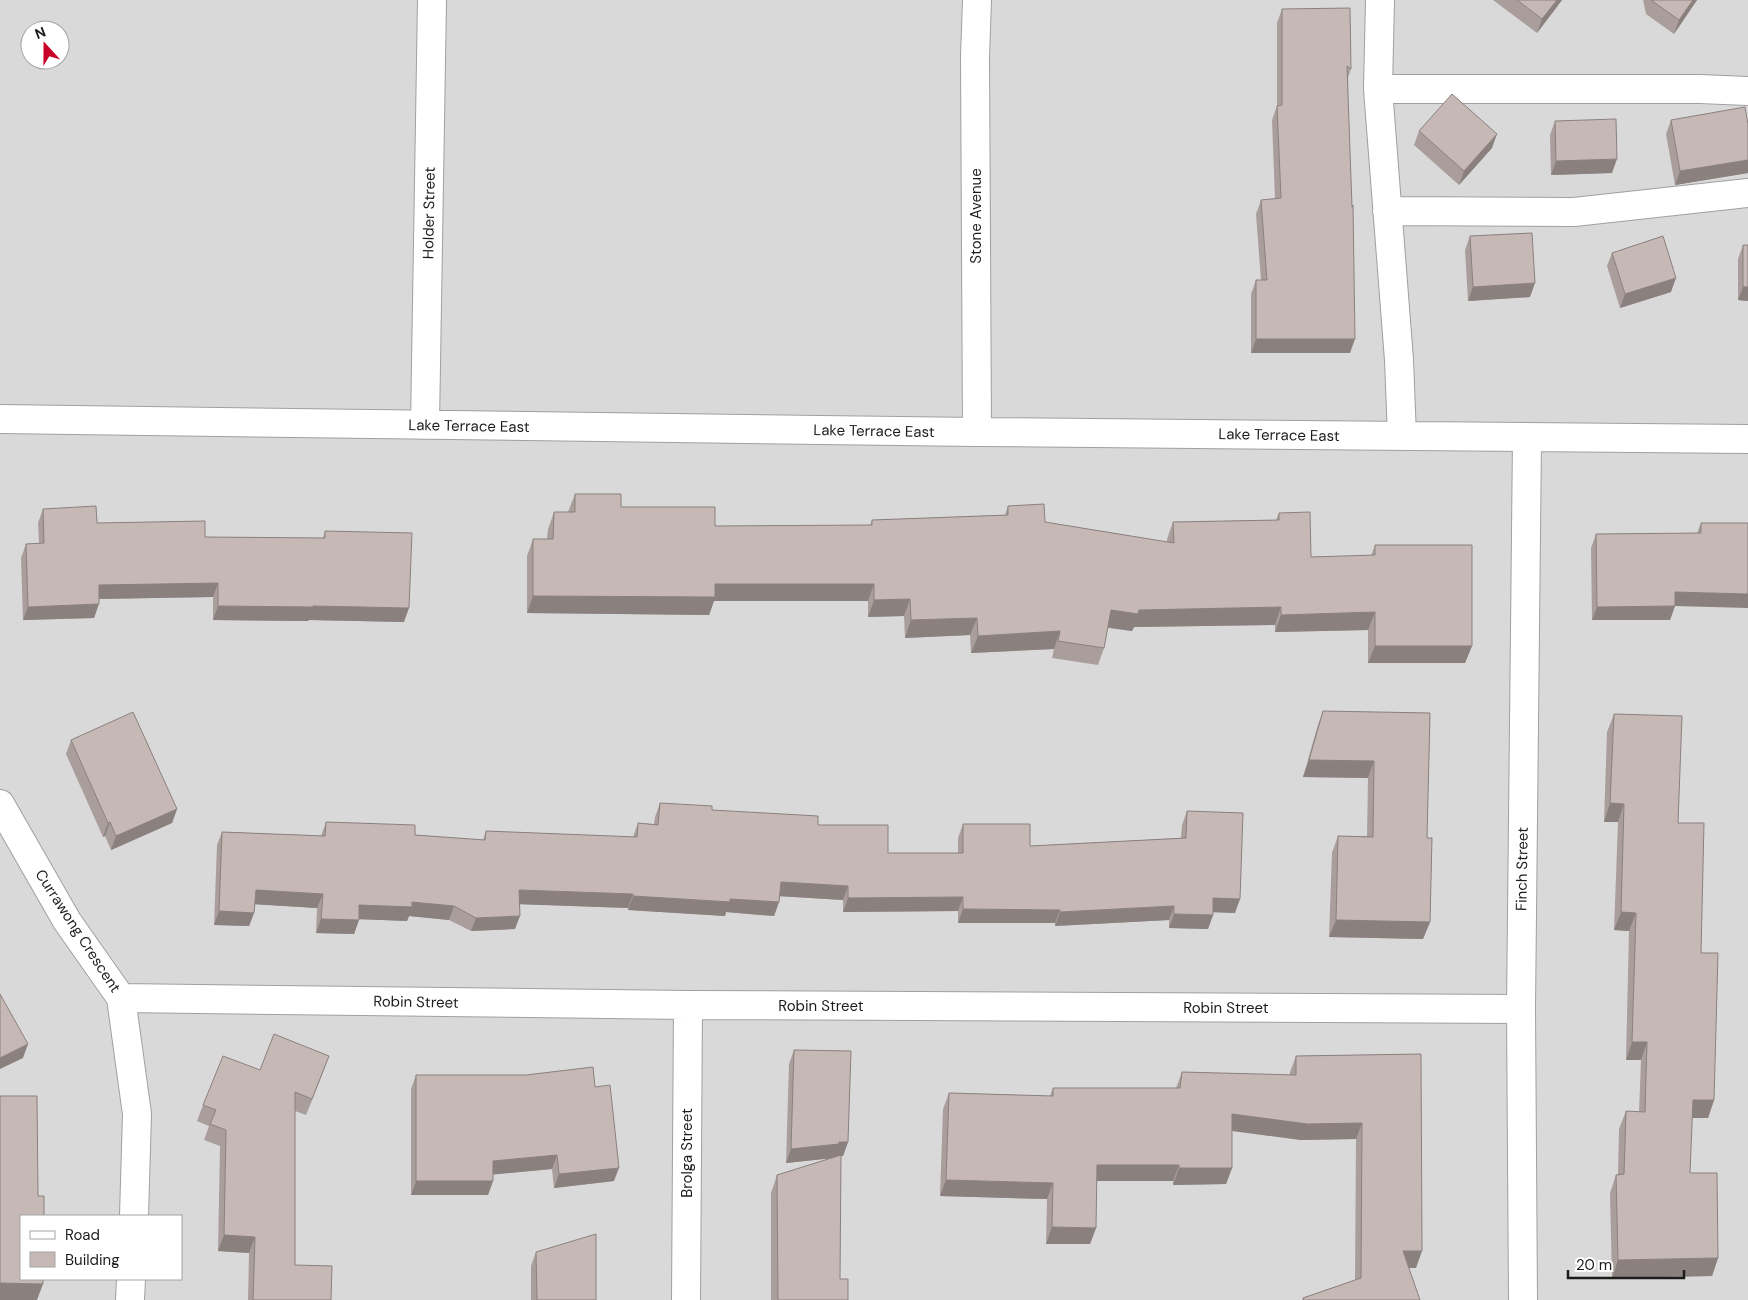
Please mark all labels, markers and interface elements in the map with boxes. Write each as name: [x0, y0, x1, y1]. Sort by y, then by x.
north arrow: [20, 20, 70, 70]
text: N: [32, 23, 48, 43]
street label: Holder Street: [418, 167, 440, 259]
street label: Stone Avenue: [966, 168, 986, 264]
street label: Lake Terrace East: [408, 415, 530, 437]
street label: Lake Terrace East: [813, 420, 935, 442]
street label: Lake Terrace East: [1218, 424, 1340, 446]
street label: Finch Street: [1511, 827, 1533, 911]
street label: Currawong Crescent: [31, 866, 125, 997]
street label: Robin Street: [373, 991, 459, 1013]
street label: Robin Street: [778, 996, 864, 1016]
street label: Robin Street: [1183, 998, 1269, 1018]
street label: Brolga Street: [677, 1108, 697, 1198]
legend: [20, 1215, 182, 1280]
text: Road: [65, 1225, 100, 1245]
scale bar: [1568, 1248, 1684, 1280]
text: Building: [65, 1250, 120, 1270]
text: 20 m: [1576, 1255, 1612, 1275]

